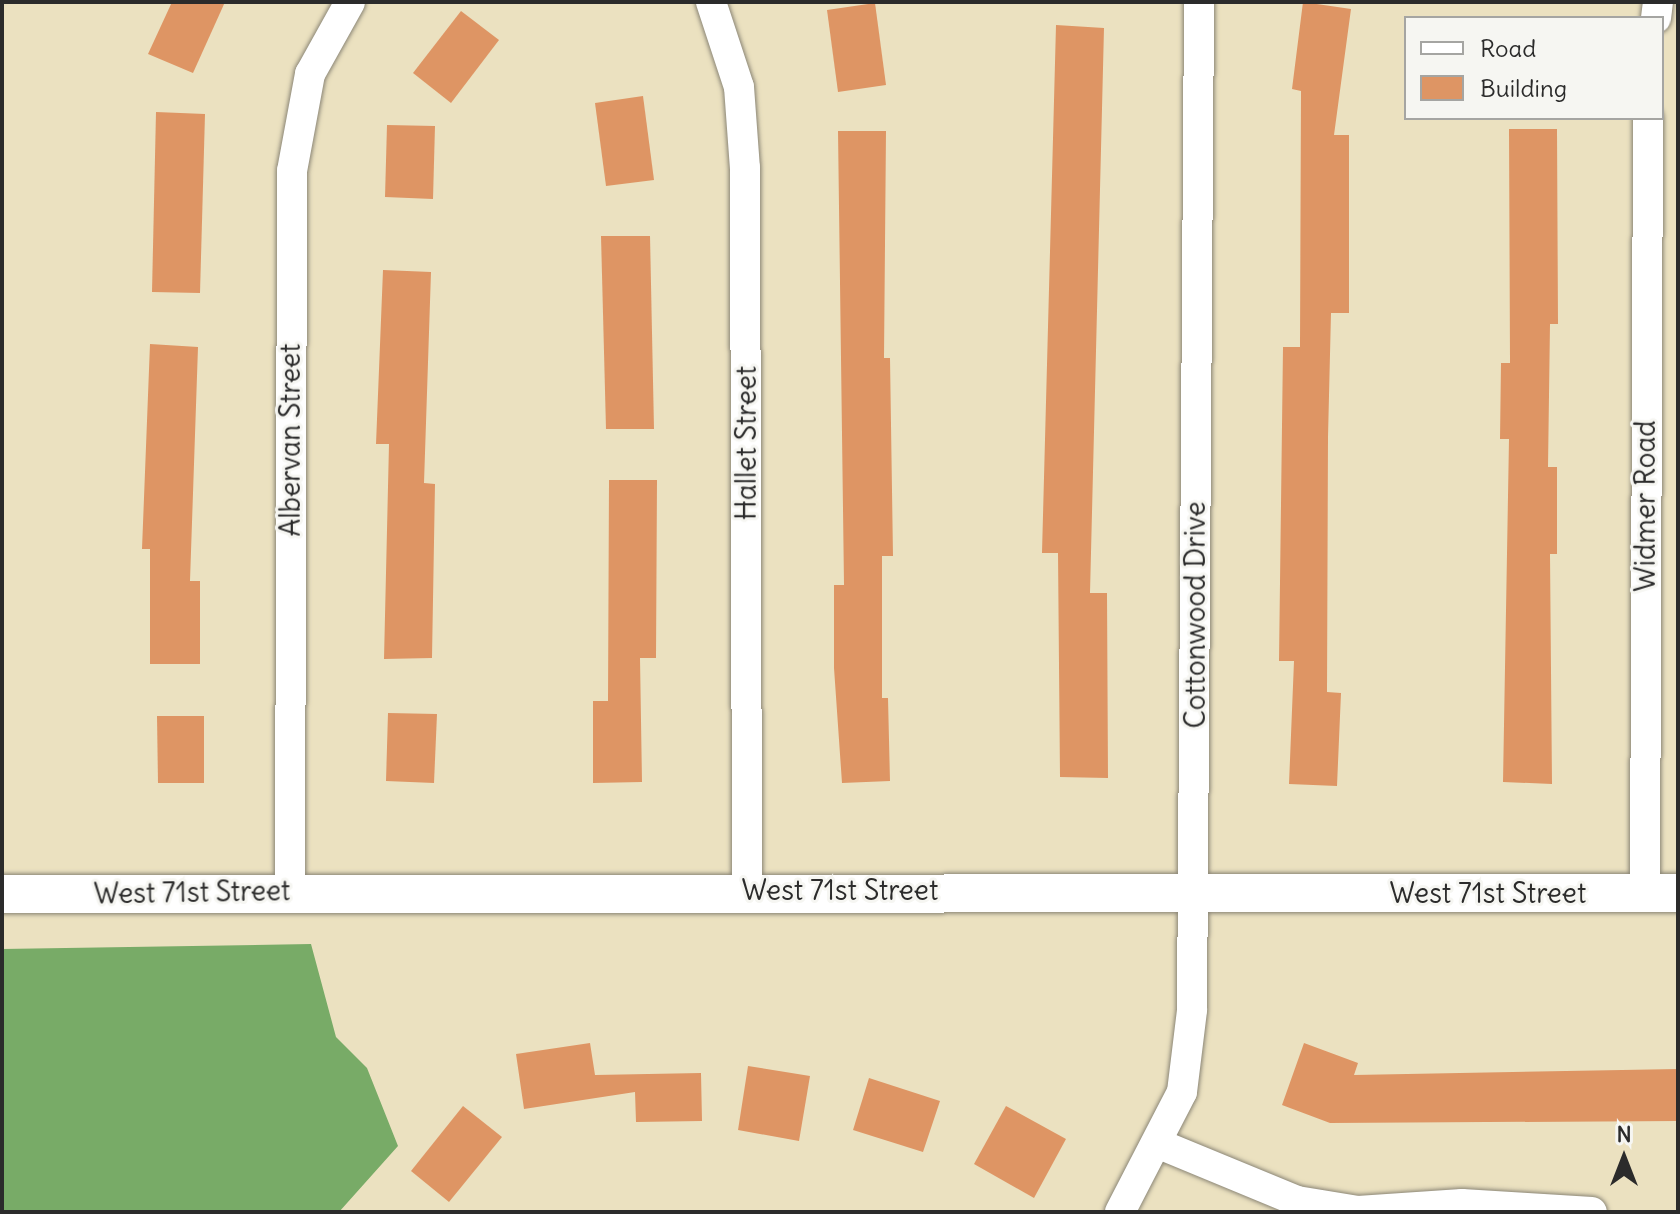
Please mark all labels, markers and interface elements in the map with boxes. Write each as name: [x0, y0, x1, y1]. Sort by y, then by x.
legend: [1404, 16, 1664, 120]
text: Road: [1480, 33, 1536, 63]
text: Building: [1480, 73, 1567, 103]
street label: Albervan Street: [273, 343, 307, 537]
street label: Hallet Street: [729, 366, 763, 520]
street label: Widmer Road: [1628, 420, 1662, 592]
street label: Cottonwood Drive: [1178, 501, 1212, 729]
street label: West 71st Street: [93, 873, 291, 911]
street label: West 71st Street: [742, 873, 938, 907]
street label: West 71st Street: [1390, 876, 1586, 910]
north arrow: [1584, 1118, 1664, 1198]
text: N: [1616, 1120, 1632, 1148]

